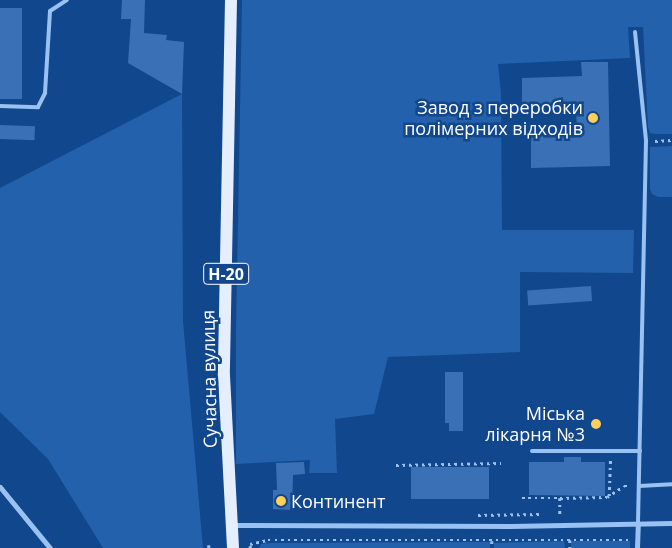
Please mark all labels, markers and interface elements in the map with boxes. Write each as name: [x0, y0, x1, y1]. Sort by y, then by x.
place label: Завод з переробки полімерних відходів: [404, 97, 583, 140]
marker: Завод з переробки полімерних відходів: [587, 112, 599, 124]
road number: Н-20: [202, 260, 250, 288]
street label: Сучасна вулиця: [197, 310, 221, 448]
place label: Міська лікарня №3: [485, 403, 585, 446]
marker: Міська лікарня №3: [589, 417, 603, 431]
place label: Континент: [291, 490, 385, 512]
marker: Континент: [275, 495, 287, 507]

